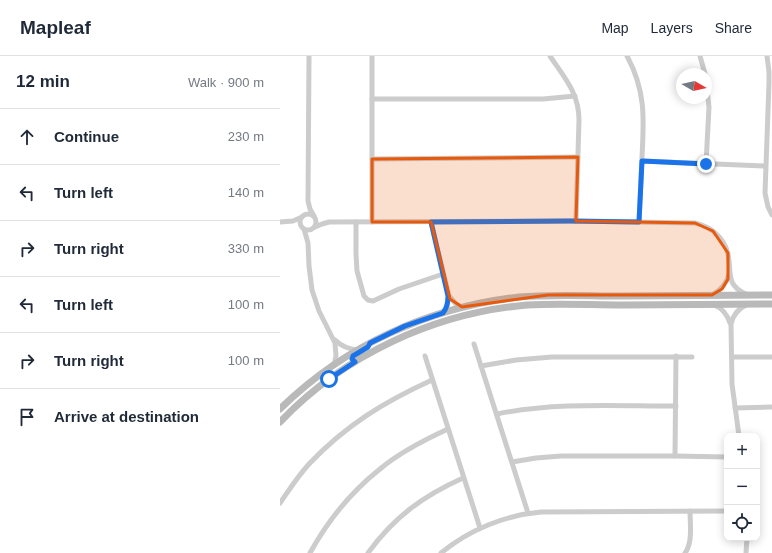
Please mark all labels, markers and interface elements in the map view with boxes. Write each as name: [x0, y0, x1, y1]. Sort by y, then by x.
text: Mapleaf: [20, 17, 91, 38]
text: Map: [601, 20, 629, 36]
text: Layers: [651, 20, 693, 36]
text: Share: [715, 20, 752, 36]
north arrow: [676, 68, 712, 104]
text: 12 min: [16, 72, 70, 91]
text: Walk · 900 m: [188, 75, 264, 90]
icon: ahead: [16, 126, 38, 148]
text: Continue: [54, 128, 119, 145]
text: 230 m: [228, 129, 264, 144]
route end: [697, 155, 715, 173]
icon: left: [16, 182, 38, 204]
text: Turn left: [54, 184, 113, 201]
text: 140 m: [228, 185, 264, 200]
icon: right: [16, 238, 38, 260]
text: Turn right: [54, 240, 124, 257]
text: 330 m: [228, 241, 264, 256]
icon: left: [16, 294, 38, 316]
text: Turn left: [54, 296, 113, 313]
text: 100 m: [228, 297, 264, 312]
icon: right: [16, 350, 38, 372]
text: Turn right: [54, 352, 124, 369]
text: 100 m: [228, 353, 264, 368]
route start: [320, 370, 338, 388]
icon: arrive: [16, 406, 38, 428]
text: Arrive at destination: [54, 408, 199, 425]
map controls: [724, 433, 760, 541]
button: +: [724, 433, 760, 469]
button: −: [724, 469, 760, 505]
button: locate: [724, 505, 760, 541]

